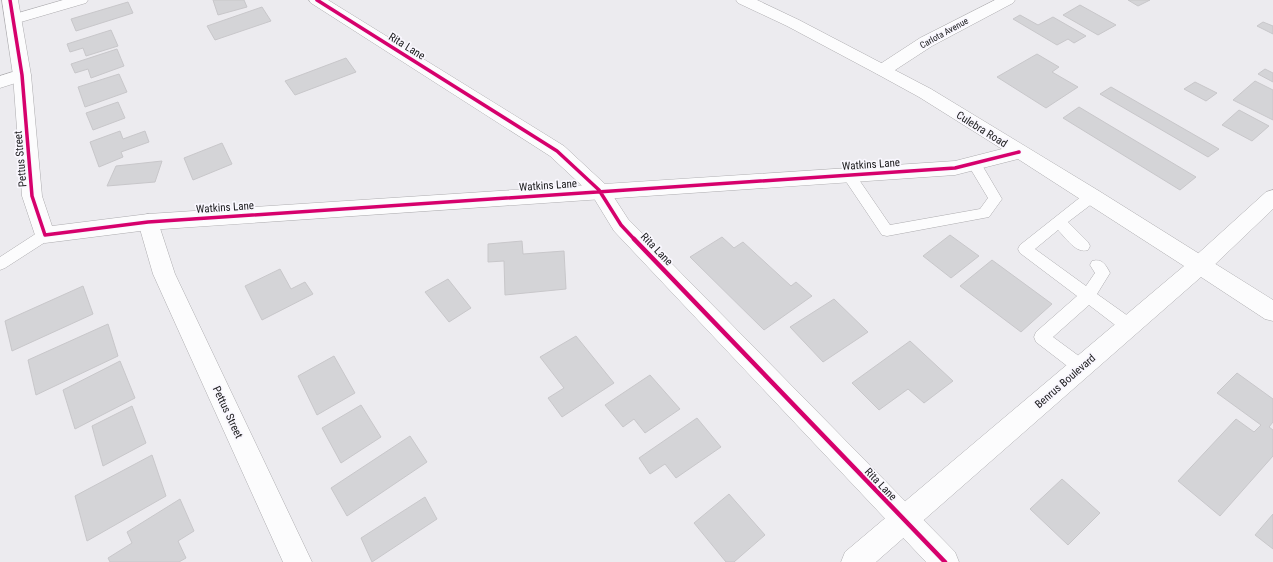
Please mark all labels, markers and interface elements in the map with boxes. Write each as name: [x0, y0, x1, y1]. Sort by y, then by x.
street label: Carlota Avenue: [918, 16, 970, 50]
street label: Rita Lane: [386, 30, 427, 63]
street label: Culebra Road: [954, 109, 1010, 150]
street label: Pettus Street: [12, 130, 29, 188]
street label: Watkins Lane: [842, 156, 900, 173]
street label: Watkins Lane: [519, 177, 577, 194]
street label: Watkins Lane: [196, 199, 254, 216]
street label: Rita Lane: [638, 230, 675, 268]
street label: Benrus Boulevard: [1032, 352, 1098, 411]
street label: Pettus Street: [210, 384, 245, 440]
street label: Rita Lane: [862, 465, 899, 503]

